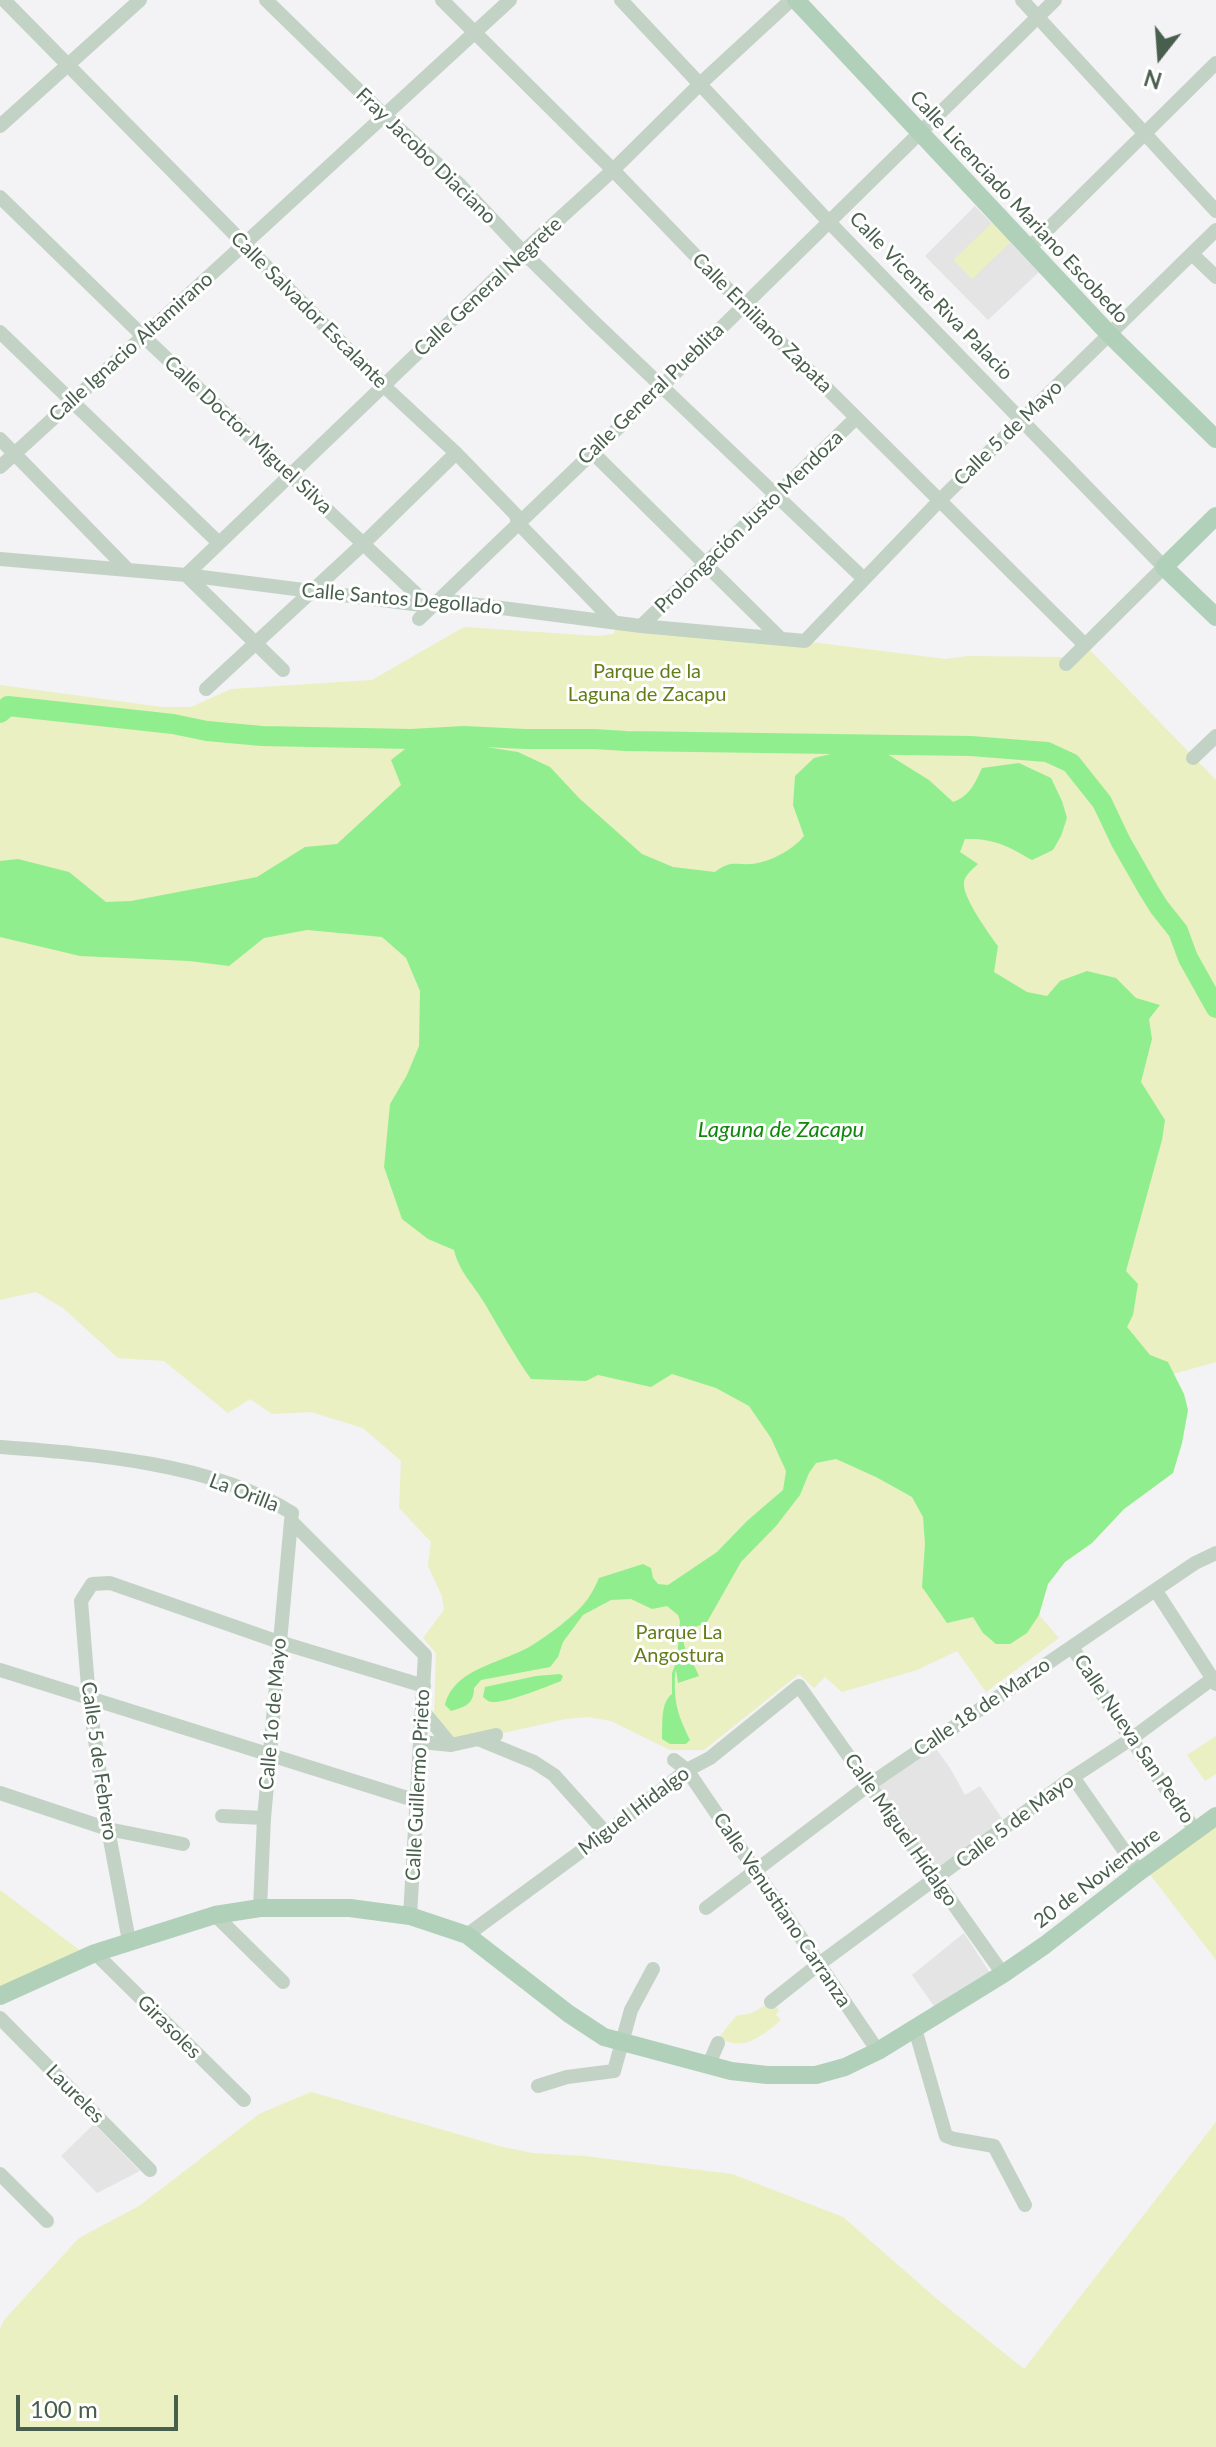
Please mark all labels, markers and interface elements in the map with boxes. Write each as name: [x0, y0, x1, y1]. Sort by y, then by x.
north arrow: [1120, 16, 1200, 96]
text: N: [1141, 64, 1165, 95]
street label: Fray Jacobo Diaciano: [351, 83, 501, 229]
street label: Calle Licenciado Mariano Escobedo: [905, 86, 1133, 328]
street label: Calle Vicente Riva Palacio: [844, 207, 1018, 385]
street label: Calle General Negrete: [409, 212, 567, 362]
street label: Calle Salvador Escalante: [226, 227, 392, 393]
street label: Calle Emiliano Zapata: [687, 248, 837, 398]
street label: Calle Ignacio Altamirano: [44, 267, 218, 427]
street label: Calle General Pueblita: [573, 318, 729, 470]
street label: Calle Doctor Miguel Silva: [159, 351, 337, 519]
street label: Calle 5 de Mayo: [949, 375, 1067, 491]
street label: Prolongación Justo Mendoza: [650, 426, 848, 618]
street label: Calle Santos Degollado: [301, 578, 503, 620]
park label: Parque de la Laguna de Zacapu: [568, 660, 726, 707]
water label: Laguna de Zacapu: [698, 1117, 864, 1143]
street label: La Orilla: [206, 1469, 282, 1517]
park label: Parque La Angostura: [634, 1621, 724, 1668]
street label: Calle 1o de Mayo: [254, 1637, 292, 1791]
street label: Calle Nueva San Pedro: [1069, 1650, 1199, 1828]
street label: Calle 18 de Marzo: [909, 1653, 1055, 1761]
street label: Calle 5 de Febrero: [76, 1680, 122, 1842]
street label: Calle Guillermo Prieto: [401, 1689, 435, 1881]
street label: Calle Miguel Hidalgo: [839, 1749, 963, 1911]
street label: Miguel Hidalgo: [574, 1762, 694, 1860]
street label: Calle 5 de Mayo: [951, 1769, 1079, 1873]
street label: Calle Venustiano Carranza: [708, 1808, 856, 2012]
street label: 20 de Noviembre: [1029, 1823, 1165, 1933]
street label: Girasoles: [132, 1990, 206, 2064]
street label: Laureles: [41, 2060, 109, 2128]
scale bar: [20, 2379, 182, 2429]
text: 100 m: [30, 2394, 98, 2423]

